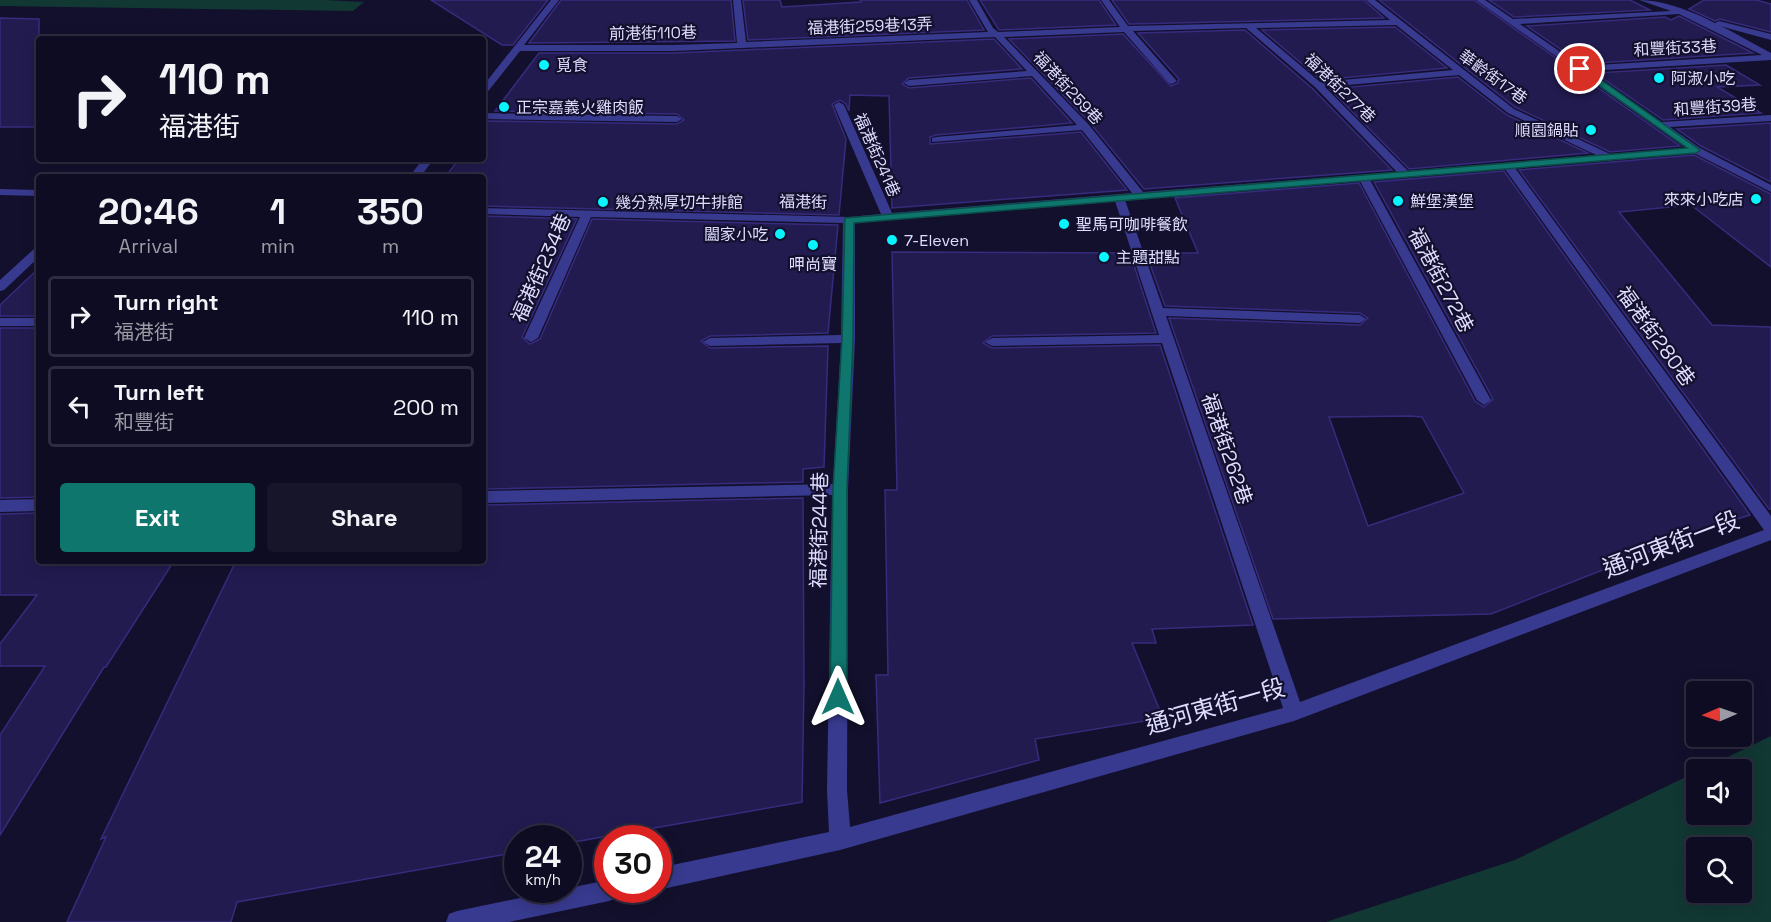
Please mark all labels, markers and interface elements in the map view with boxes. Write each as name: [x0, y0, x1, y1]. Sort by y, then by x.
street label: 福港街259巷13弄: [807, 13, 933, 39]
street label: 前港街110巷: [609, 22, 697, 44]
street label: 和豐街33巷: [1633, 35, 1717, 61]
pin: [1554, 43, 1605, 94]
street label: 華齡街17巷: [1455, 45, 1531, 109]
street label: 福港街259巷: [1029, 47, 1107, 129]
street label: 福港街277巷: [1300, 49, 1380, 127]
icon: arrive: [1563, 52, 1596, 85]
text: 110 m: [159, 53, 271, 106]
place label: 覓食: [556, 55, 588, 76]
marker: 覓食: [537, 58, 551, 72]
icon: right: [60, 60, 138, 138]
place label: 阿淑小吃: [1671, 68, 1735, 89]
marker: 阿淑小吃: [1652, 71, 1666, 85]
street label: 和豐街39巷: [1673, 94, 1757, 120]
place label: 正宗嘉義火雞肉飯: [516, 97, 644, 118]
marker: 正宗嘉義火雞肉飯: [497, 100, 511, 114]
text: 福港街: [159, 109, 240, 144]
street label: 福港街241巷: [849, 110, 905, 200]
place label: 順園鍋貼: [1515, 120, 1579, 141]
marker: 順園鍋貼: [1584, 123, 1598, 137]
text: 20:46: [98, 189, 199, 235]
text: 1: [270, 189, 286, 235]
text: 350: [357, 189, 424, 235]
place label: 來來小吃店: [1664, 189, 1744, 210]
street label: 福港街: [779, 191, 827, 213]
place label: 鮮堡漢堡: [1410, 191, 1474, 212]
place label: 幾分熟厚切牛排館: [615, 192, 743, 213]
marker: 來來小吃店: [1749, 192, 1763, 206]
marker: 鮮堡漢堡: [1391, 194, 1405, 208]
marker: 幾分熟厚切牛排館: [596, 195, 610, 209]
street label: 福港街234巷: [505, 209, 577, 327]
place label: 聖馬可咖啡餐飲: [1076, 214, 1188, 235]
marker: 聖馬可咖啡餐飲: [1057, 217, 1071, 231]
street label: 福港街272巷: [1403, 223, 1479, 337]
place label: 闔家小吃: [704, 224, 768, 245]
marker: 闔家小吃: [773, 227, 787, 241]
place label: 7-Eleven: [904, 230, 969, 251]
text: Arrival: [119, 233, 178, 259]
text: min: [261, 233, 295, 259]
text: m: [382, 233, 399, 259]
marker: 7-Eleven: [885, 233, 899, 247]
marker: 呷尚寶: [806, 238, 820, 252]
place label: 主題甜點: [1116, 247, 1180, 268]
marker: 主題甜點: [1097, 250, 1111, 264]
place label: 呷尚寶: [789, 254, 837, 275]
street label: 福港街280巷: [1611, 281, 1701, 391]
text: Turn right: [114, 288, 219, 316]
icon: right: [63, 300, 96, 333]
text: 110 m: [402, 303, 459, 331]
text: 福港街: [114, 319, 174, 345]
text: Turn left: [114, 378, 204, 406]
icon: left: [63, 390, 96, 423]
street label: 福港街262巷: [1196, 390, 1258, 508]
text: 200 m: [393, 393, 459, 421]
text: 和豐街: [114, 409, 174, 435]
street label: 福港街244巷: [805, 472, 833, 588]
button: Exit: [60, 483, 255, 552]
button: Share: [267, 483, 462, 552]
street label: 通河東街一段: [1598, 504, 1744, 584]
position arrow: [806, 665, 870, 729]
street label: 通河東街一段: [1142, 671, 1288, 741]
north arrow: [1686, 681, 1752, 747]
map controls: [1686, 681, 1752, 903]
button: sound: [1686, 759, 1752, 825]
speed limit sign: 30: [594, 825, 672, 903]
text: 24: [525, 837, 561, 876]
button: search: [1686, 837, 1752, 903]
text: km/h: [525, 870, 561, 889]

